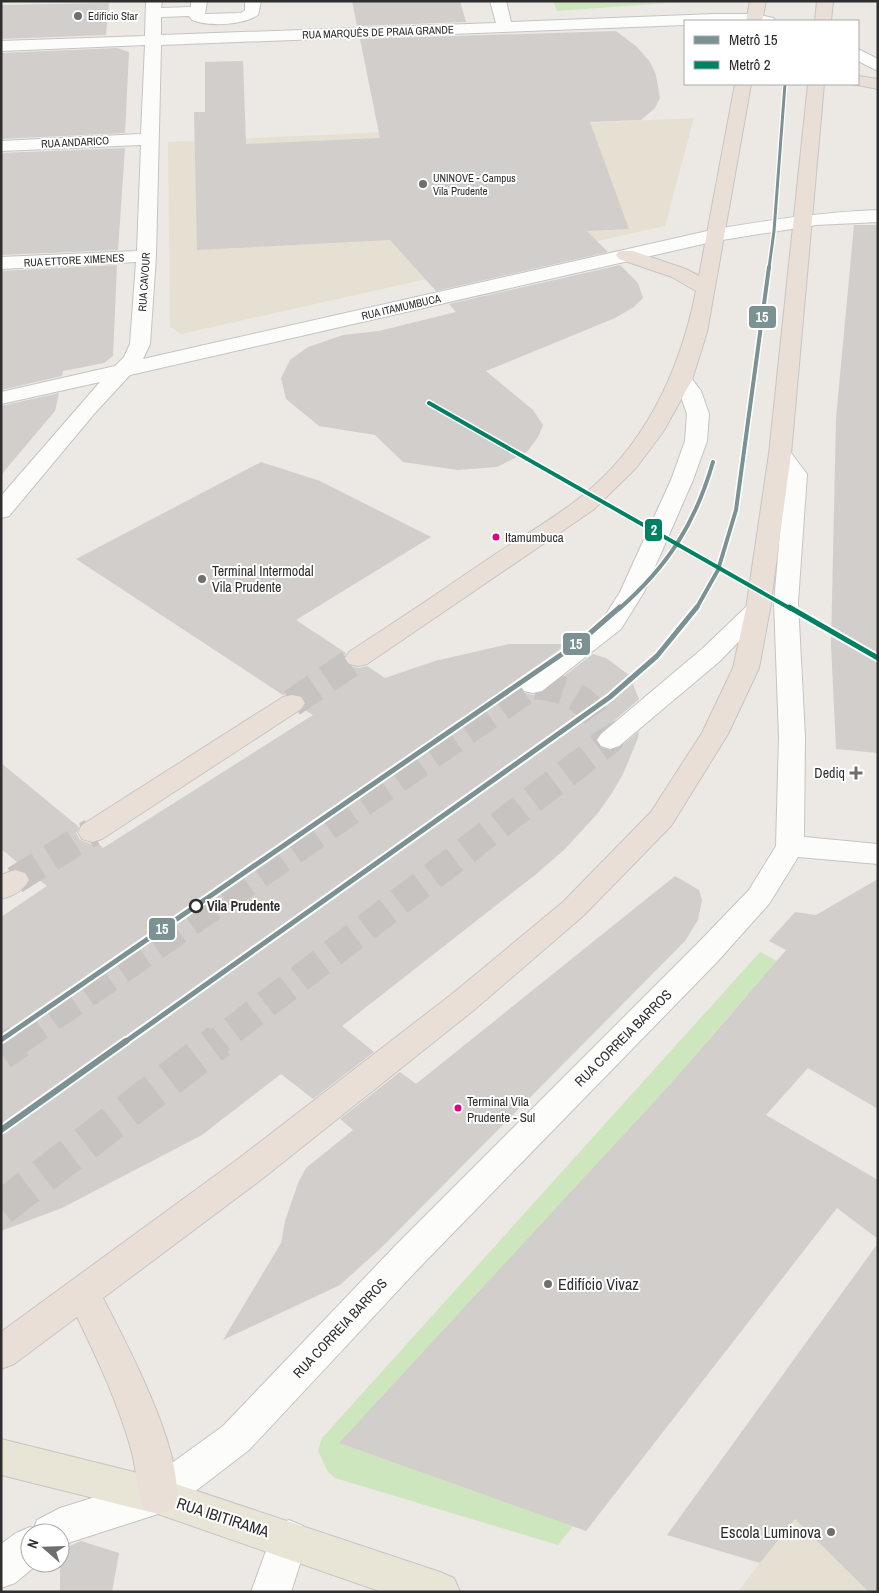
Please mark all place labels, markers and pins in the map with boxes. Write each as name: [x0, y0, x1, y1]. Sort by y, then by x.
place label: Edificio Star: [88, 9, 138, 23]
marker: Edificio Star: [72, 10, 84, 22]
place label: UNINOVE - Campus Vila Prudente: [433, 171, 516, 198]
marker: UNINOVE - Campus Vila Prudente: [417, 178, 429, 190]
place label: Itamumbuca: [505, 529, 564, 546]
marker: Itamumbuca: [491, 532, 501, 542]
place label: Terminal Intermodal Vila Prudente: [212, 562, 313, 596]
marker: Terminal Intermodal Vila Prudente: [196, 573, 208, 585]
place label: Dediq: [814, 764, 845, 782]
marker: Dediq: [849, 766, 863, 780]
place label: Vila Prudente: [207, 897, 280, 915]
marker: Vila Prudente: [189, 899, 203, 913]
place label: Terminal Vila Prudente - Sul: [467, 1093, 535, 1126]
marker: Terminal Vila Prudente - Sul: [453, 1103, 463, 1113]
place label: Edifício Vivaz: [558, 1273, 639, 1295]
marker: Edifício Vivaz: [542, 1278, 554, 1290]
place label: Escola Luminova: [720, 1521, 822, 1543]
marker: Escola Luminova: [825, 1526, 837, 1538]

